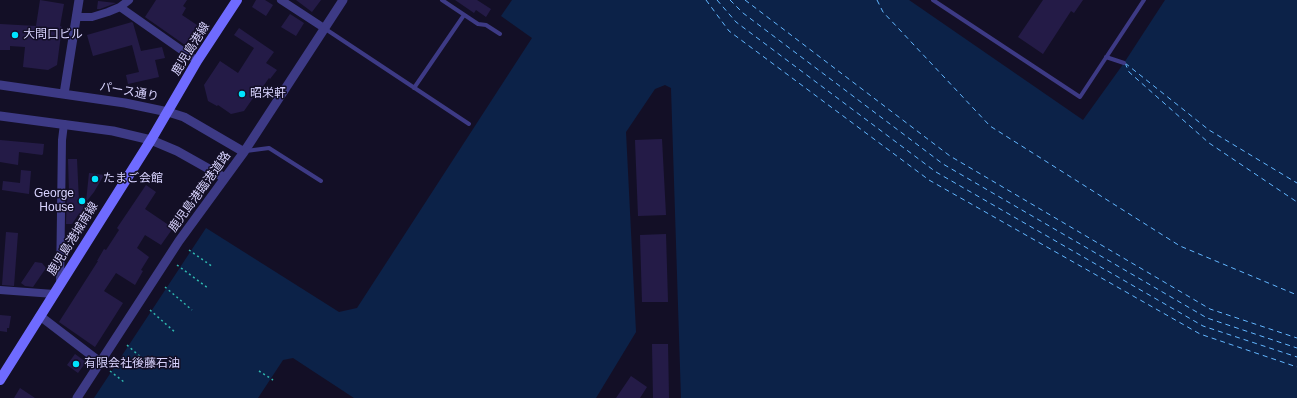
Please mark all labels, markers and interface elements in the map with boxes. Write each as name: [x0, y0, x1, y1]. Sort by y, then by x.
street label: 鹿児島港線: [169, 20, 213, 78]
place label: 大問口ビル: [23, 28, 83, 42]
marker: 大問口ビル: [10, 30, 20, 40]
street label: パース通り: [98, 80, 160, 104]
place label: 昭栄軒: [250, 87, 286, 101]
marker: 昭栄軒: [237, 89, 247, 99]
street label: 鹿児島港臨港道路: [166, 149, 234, 235]
place label: たまご会館: [103, 172, 163, 186]
marker: たまご会館: [90, 174, 100, 184]
place label: George House: [34, 187, 74, 215]
marker: George House: [77, 196, 87, 206]
street label: 鹿児島港城南線: [45, 200, 101, 278]
place label: 有限会社後藤石油: [84, 357, 180, 371]
marker: 有限会社後藤石油: [71, 359, 81, 369]

